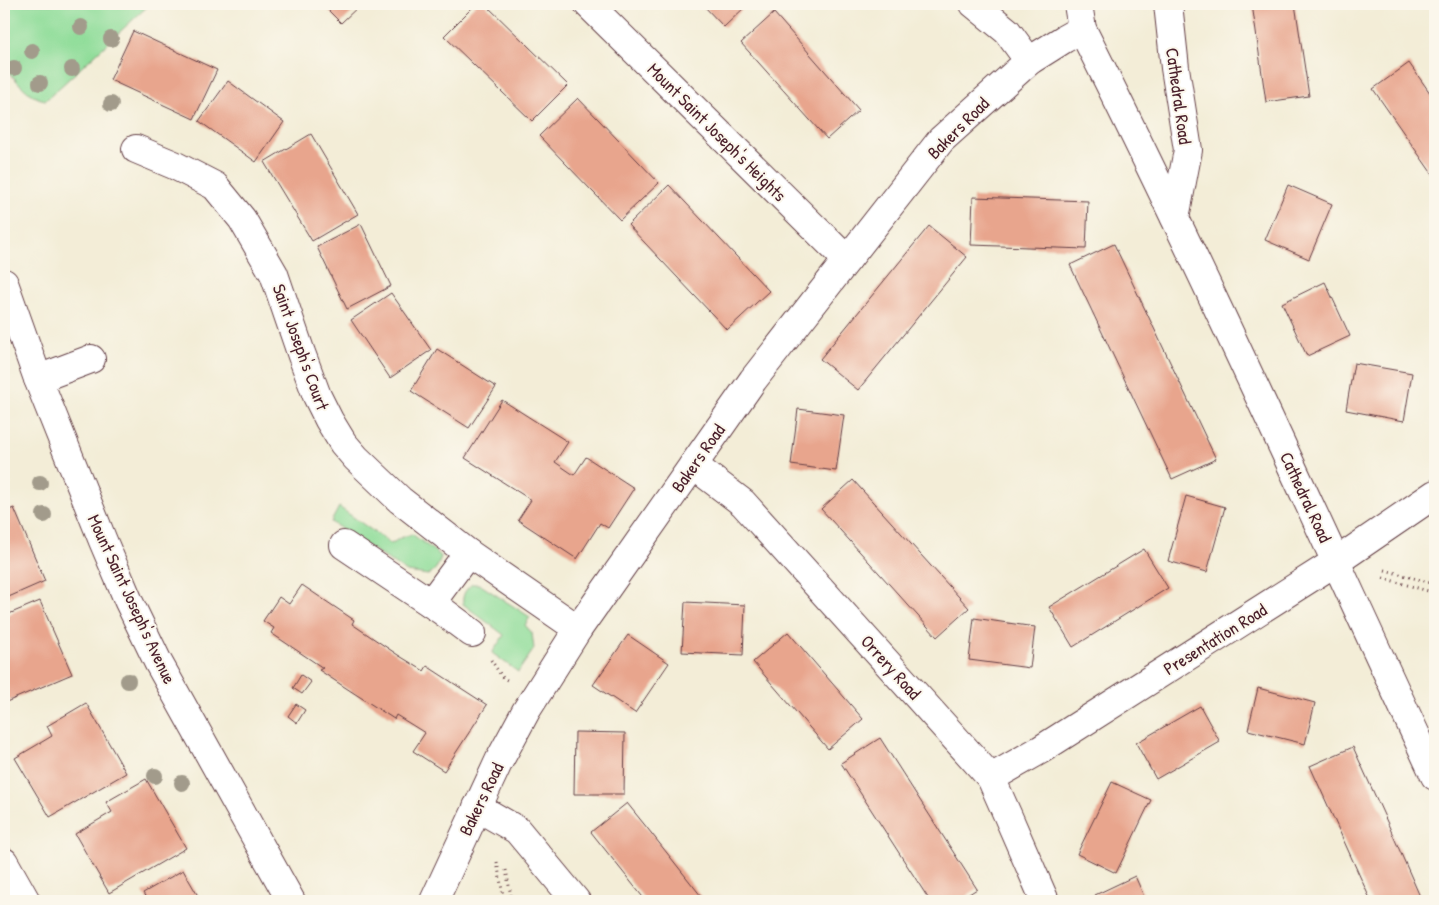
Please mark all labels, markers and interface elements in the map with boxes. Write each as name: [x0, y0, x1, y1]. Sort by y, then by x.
street label: Cathedral Road: [1160, 46, 1198, 146]
street label: Mount Saint Joseph's Heights: [642, 57, 792, 207]
street label: Bakers Road: [921, 91, 995, 165]
street label: Saint Joseph's Court: [267, 280, 336, 414]
street label: Bakers Road: [665, 419, 731, 497]
street label: Cathedral Road: [1274, 448, 1338, 546]
street label: Mount Saint Joseph's Avenue: [82, 510, 182, 688]
street label: Presentation Road: [1159, 597, 1271, 681]
street label: Orrery Road: [855, 629, 927, 705]
street label: Bakers Road: [453, 758, 509, 840]

